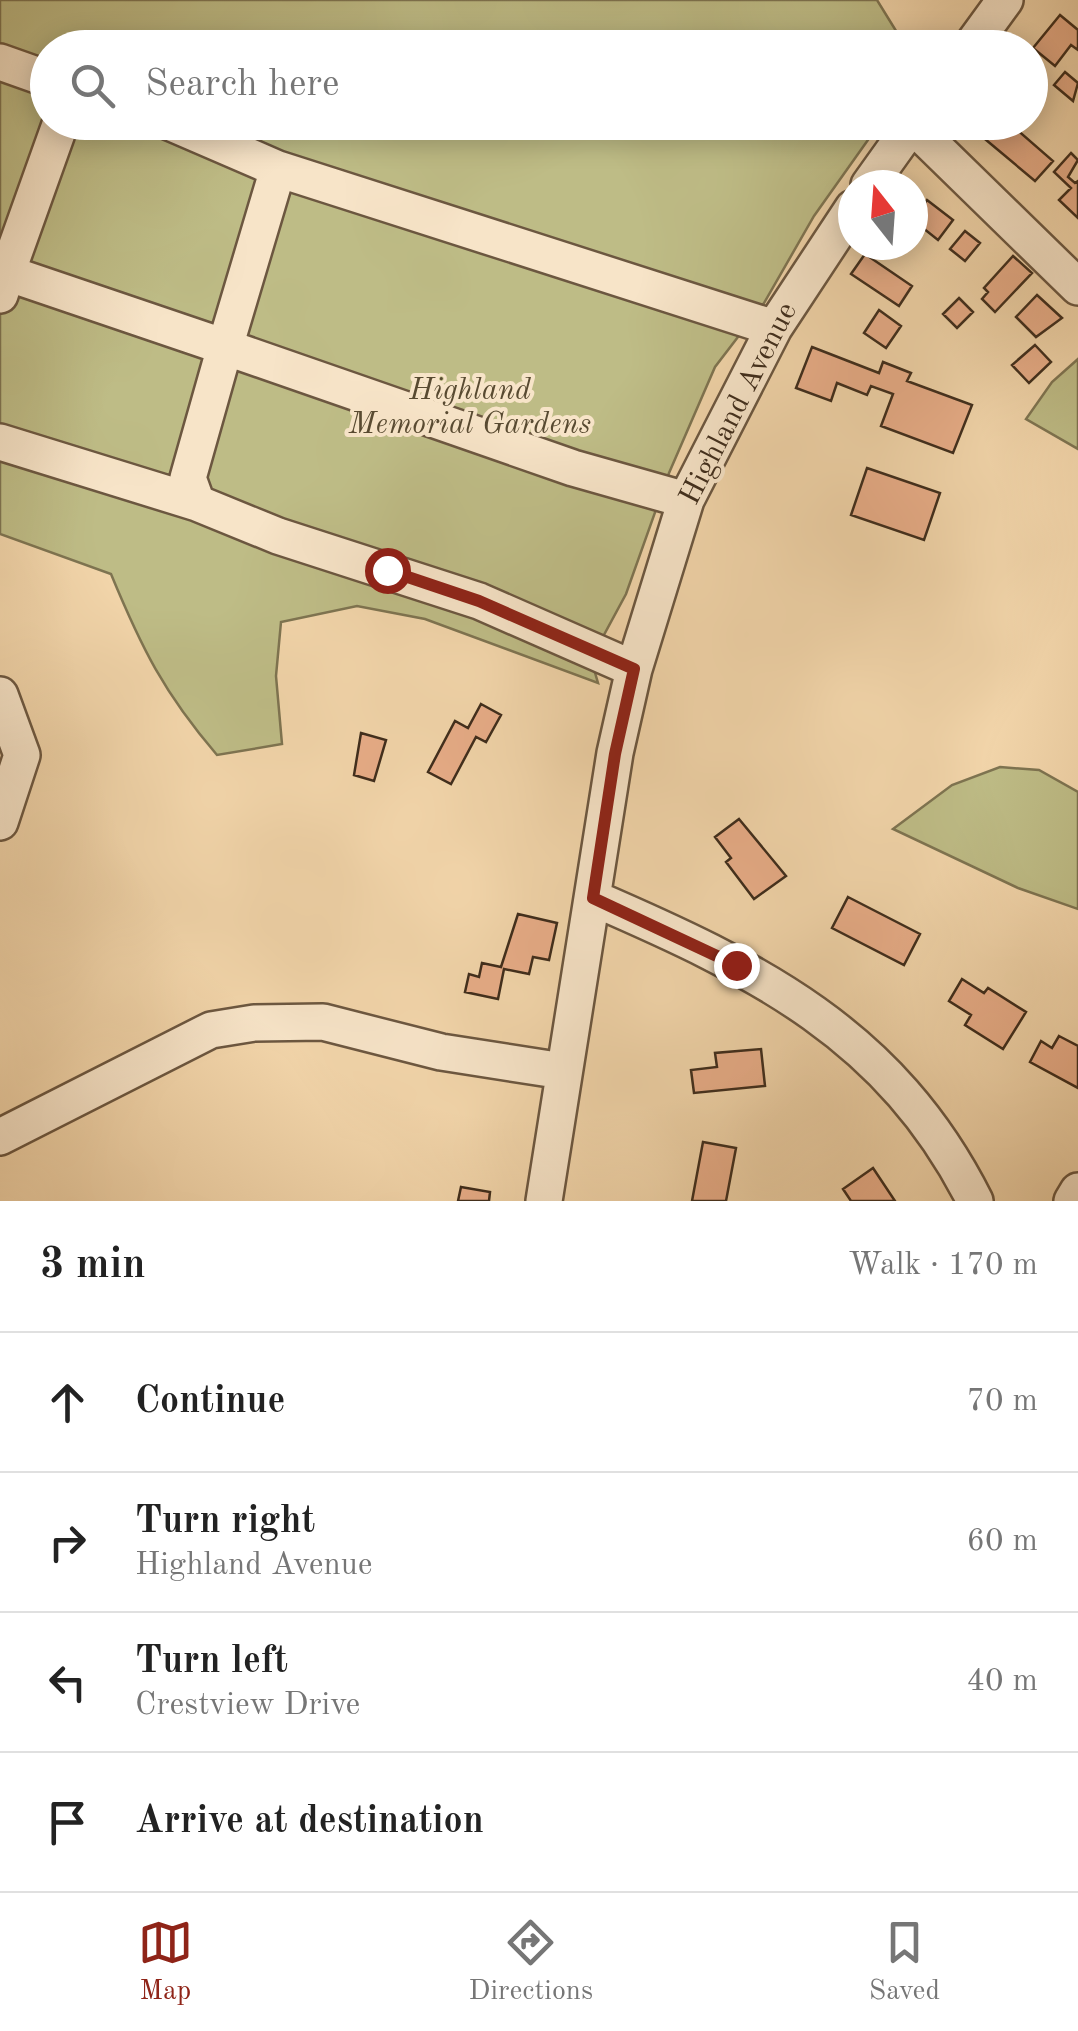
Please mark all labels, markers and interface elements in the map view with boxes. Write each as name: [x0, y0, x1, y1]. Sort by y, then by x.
search box: [30, 30, 1048, 140]
icon: search: [65, 58, 120, 113]
text: Search here: [145, 66, 340, 104]
north arrow: [838, 170, 928, 260]
street label: Highland Avenue: [675, 298, 803, 510]
park label: Highland Memorial Gardens: [348, 376, 591, 440]
route start: [365, 548, 411, 594]
route end: [714, 943, 760, 989]
text: 3 min: [40, 1245, 146, 1287]
text: Walk · 170 m: [848, 1250, 1038, 1282]
icon: ahead: [40, 1375, 95, 1430]
text: Continue: [135, 1383, 285, 1421]
text: 70 m: [967, 1386, 1038, 1418]
text: Turn right: [135, 1503, 315, 1541]
icon: right: [40, 1515, 95, 1570]
text: 60 m: [967, 1526, 1038, 1558]
text: Highland Avenue: [135, 1550, 373, 1582]
text: Turn left: [135, 1643, 288, 1681]
icon: left: [40, 1655, 95, 1710]
text: 40 m: [967, 1666, 1038, 1698]
text: Crestview Drive: [135, 1690, 360, 1722]
icon: arrive: [40, 1795, 95, 1850]
text: Arrive at destination: [135, 1803, 484, 1841]
tab: Map: [138, 1915, 193, 2010]
tab: Directions: [469, 1915, 593, 2010]
tab: Saved: [869, 1915, 940, 2010]

